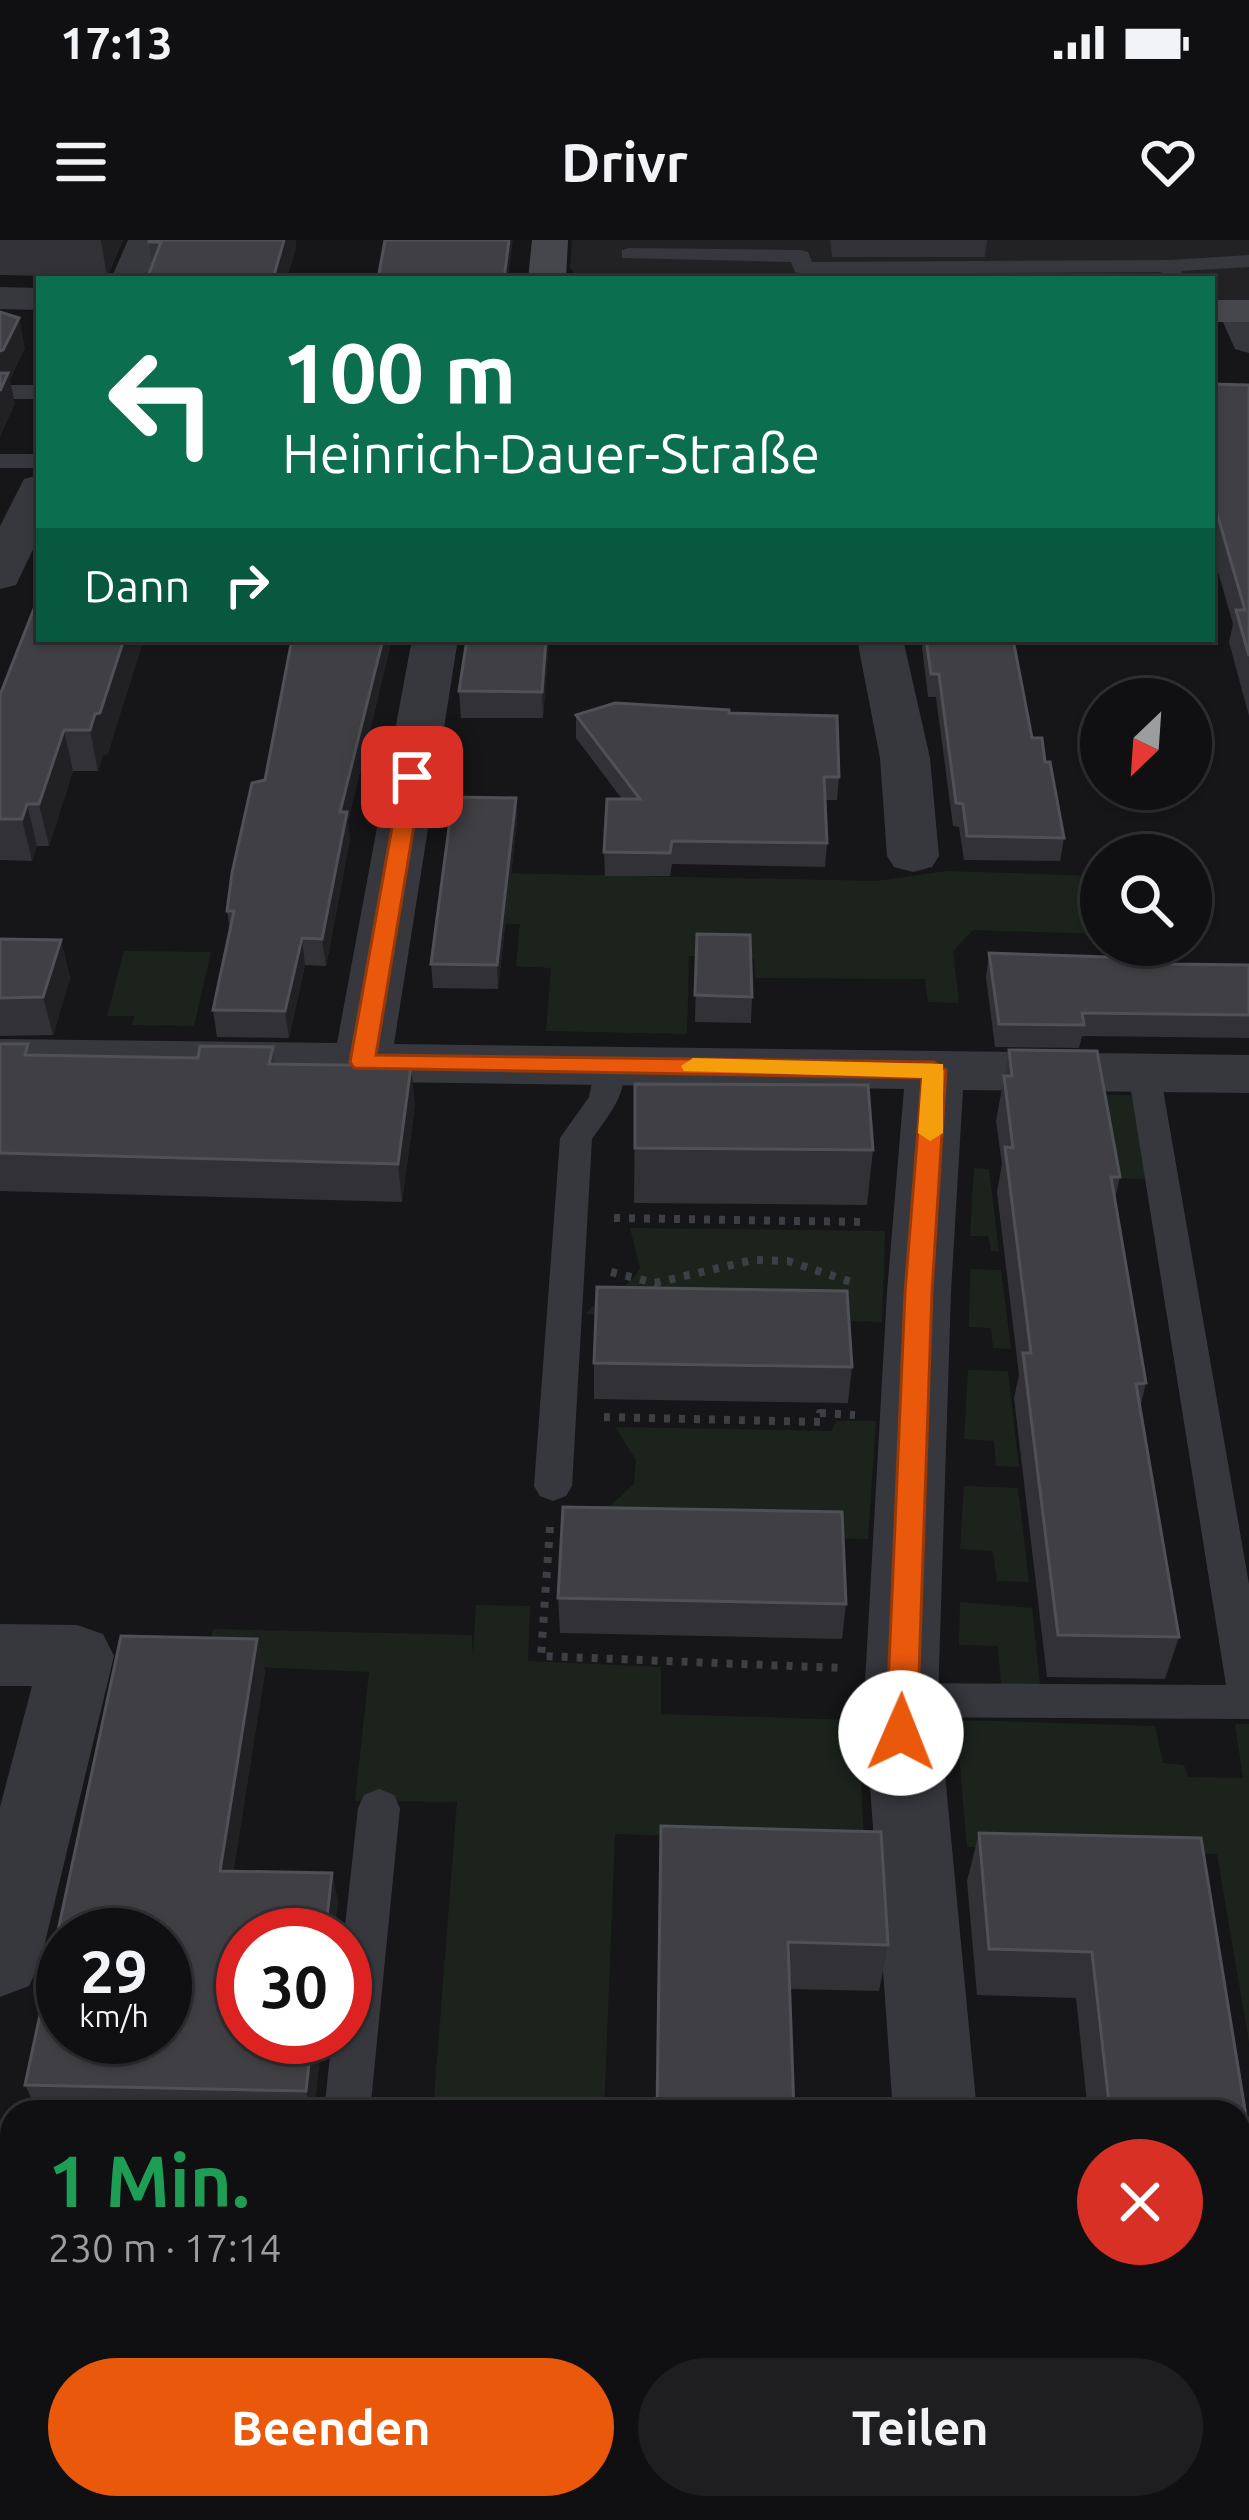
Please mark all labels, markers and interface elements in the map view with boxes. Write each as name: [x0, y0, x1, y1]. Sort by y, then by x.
text: 17:13: [60, 17, 173, 68]
icon: menu: [48, 129, 114, 195]
icon: heart: [1135, 129, 1201, 195]
text: Drivr: [561, 132, 688, 192]
icon: left: [84, 324, 240, 480]
text: 100 m: [282, 325, 516, 419]
text: Heinrich-Dauer-Straße: [282, 423, 820, 483]
icon: right: [214, 552, 280, 618]
text: Dann: [84, 560, 190, 611]
north arrow: [1080, 678, 1212, 810]
map controls: [1080, 678, 1212, 966]
pin: [361, 726, 463, 828]
icon: arrive: [379, 744, 445, 810]
button: search: [1080, 834, 1212, 966]
position arrow: [838, 1670, 964, 1796]
speed limit sign: 30: [216, 1908, 372, 2064]
text: 29: [80, 1937, 148, 2004]
text: km/h: [79, 1999, 149, 2033]
button: close: [1077, 2139, 1203, 2265]
text: 1 Min.: [48, 2140, 250, 2221]
text: 230 m · 17:14: [48, 2226, 282, 2269]
button: Beenden: [48, 2358, 614, 2496]
button: Teilen: [638, 2358, 1203, 2496]

